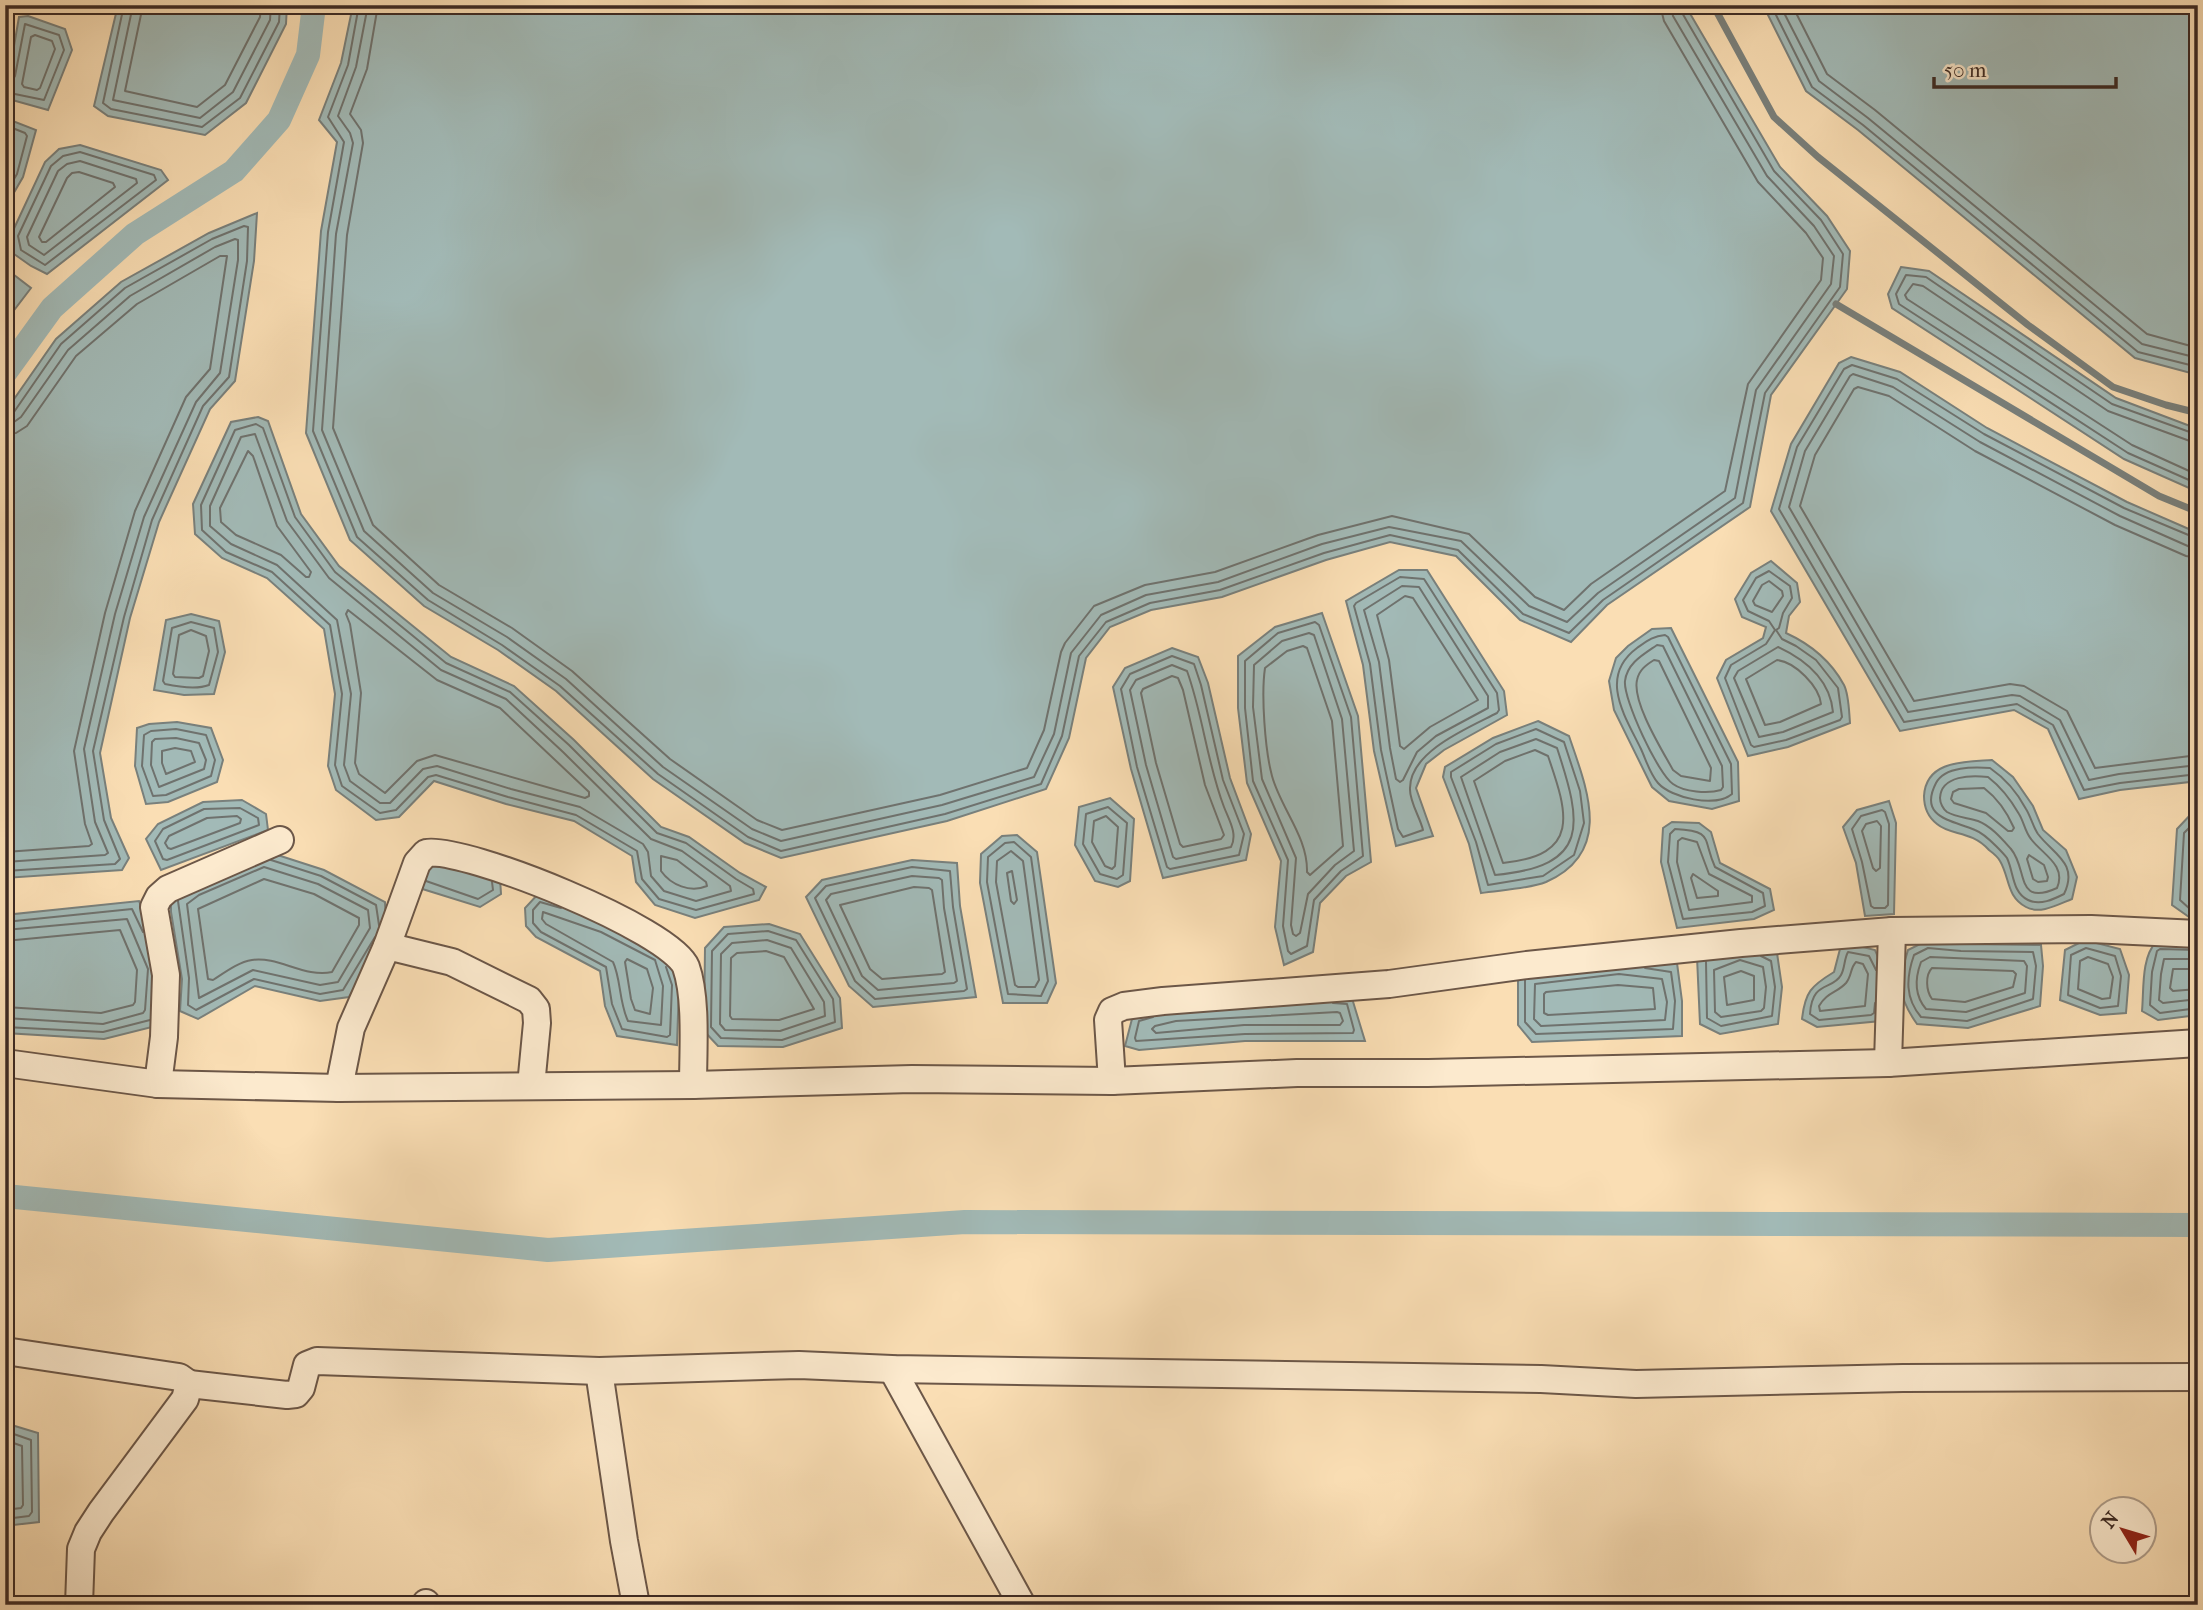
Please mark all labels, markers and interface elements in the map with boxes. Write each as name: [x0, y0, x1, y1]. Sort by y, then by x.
scale bar: [1934, 46, 2116, 90]
text: 50 m: [1944, 58, 1987, 82]
north arrow: [2088, 1494, 2158, 1564]
text: N: [2097, 1507, 2124, 1533]

